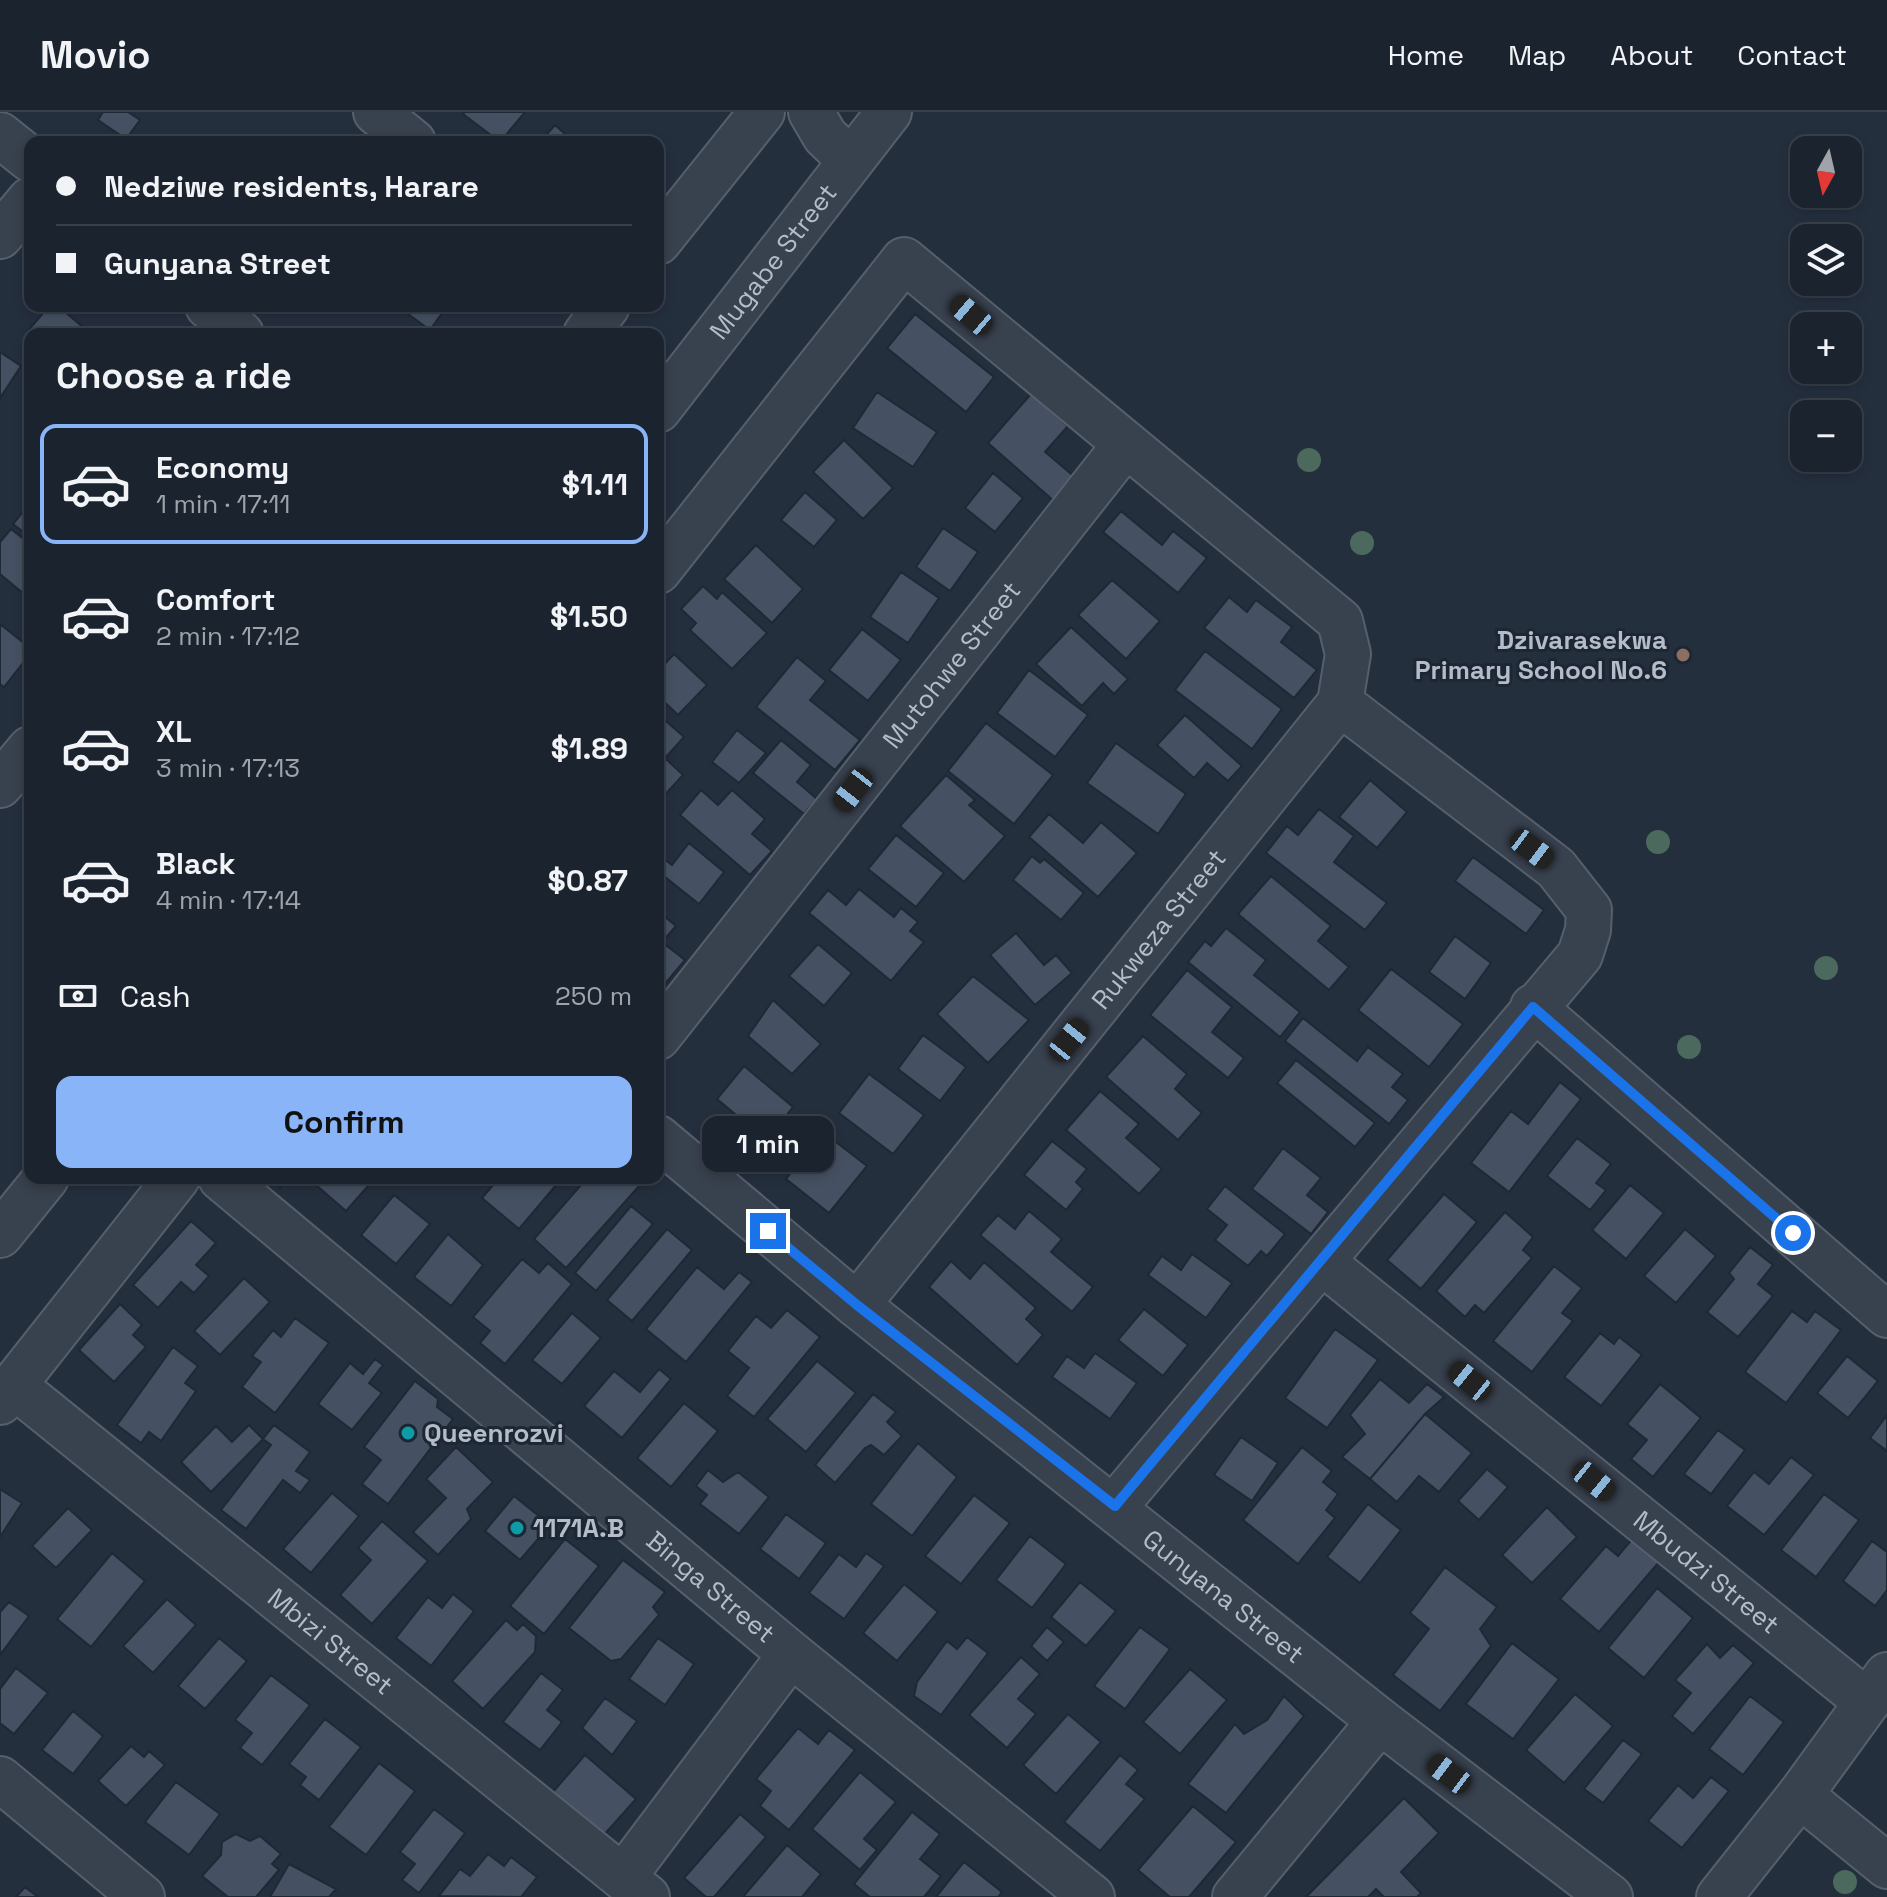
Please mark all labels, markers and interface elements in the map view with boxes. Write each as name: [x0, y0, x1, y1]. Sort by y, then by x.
text: Movio: [40, 31, 150, 79]
text: Home: [1388, 37, 1464, 73]
text: Map: [1508, 37, 1566, 73]
text: About: [1610, 37, 1693, 73]
text: Contact: [1737, 37, 1847, 73]
north arrow: [1790, 136, 1862, 208]
map controls: [1790, 136, 1862, 472]
text: Nedziwe residents, Harare: [104, 167, 479, 206]
street label: Mugabe Street: [702, 177, 844, 346]
button: layers: [1790, 224, 1862, 296]
text: Gunyana Street: [104, 244, 331, 283]
car: [945, 290, 997, 340]
button: +: [1790, 312, 1862, 384]
text: Choose a ride: [56, 353, 292, 399]
button: −: [1790, 400, 1862, 472]
icon: car: [60, 448, 132, 520]
text: Economy: [156, 448, 289, 487]
text: $1.11: [562, 465, 628, 504]
text: 1 min · 17:11: [156, 487, 290, 521]
street label: Mutohwe Street: [875, 574, 1028, 756]
icon: car: [60, 580, 132, 652]
text: Comfort: [156, 580, 275, 619]
text: $1.50: [550, 597, 628, 636]
text: 2 min · 17:12: [156, 619, 300, 653]
place label: Dzivarasekwa Primary School No.6: [1415, 623, 1667, 687]
marker: Dzivarasekwa Primary School No.6: [1674, 646, 1692, 664]
icon: car: [60, 712, 132, 784]
text: XL: [156, 712, 192, 751]
text: $1.89: [551, 729, 628, 768]
text: 3 min · 17:13: [156, 751, 300, 785]
car: [829, 764, 877, 816]
car: [1506, 825, 1558, 873]
street label: Rukweza Street: [1084, 842, 1233, 1016]
icon: car: [60, 844, 132, 916]
text: Black: [156, 844, 235, 883]
text: $0.87: [547, 861, 628, 900]
text: 4 min · 17:14: [156, 883, 301, 917]
icon: cash: [56, 974, 100, 1018]
text: Cash: [120, 977, 191, 1016]
text: 250 m: [555, 979, 632, 1013]
car: [1045, 1014, 1093, 1066]
button: Confirm: [56, 1076, 632, 1168]
callout: 1 min: [702, 1115, 834, 1171]
text: 1 min: [736, 1127, 800, 1161]
route end: [750, 1213, 786, 1249]
route start: [1775, 1215, 1811, 1251]
car: [1444, 1357, 1496, 1405]
place label: Queenrozvi: [424, 1416, 564, 1450]
marker: Queenrozvi: [399, 1424, 417, 1442]
car: [1568, 1457, 1620, 1505]
street label: Mbudzi Street: [1626, 1503, 1786, 1641]
place label: 1171A.B: [533, 1511, 624, 1545]
marker: 1171A.B: [508, 1519, 526, 1537]
street label: Gunyana Street: [1136, 1522, 1311, 1671]
street label: Binga Street: [639, 1523, 782, 1650]
street label: Mbizi Street: [261, 1580, 400, 1702]
car: [1423, 1750, 1475, 1798]

